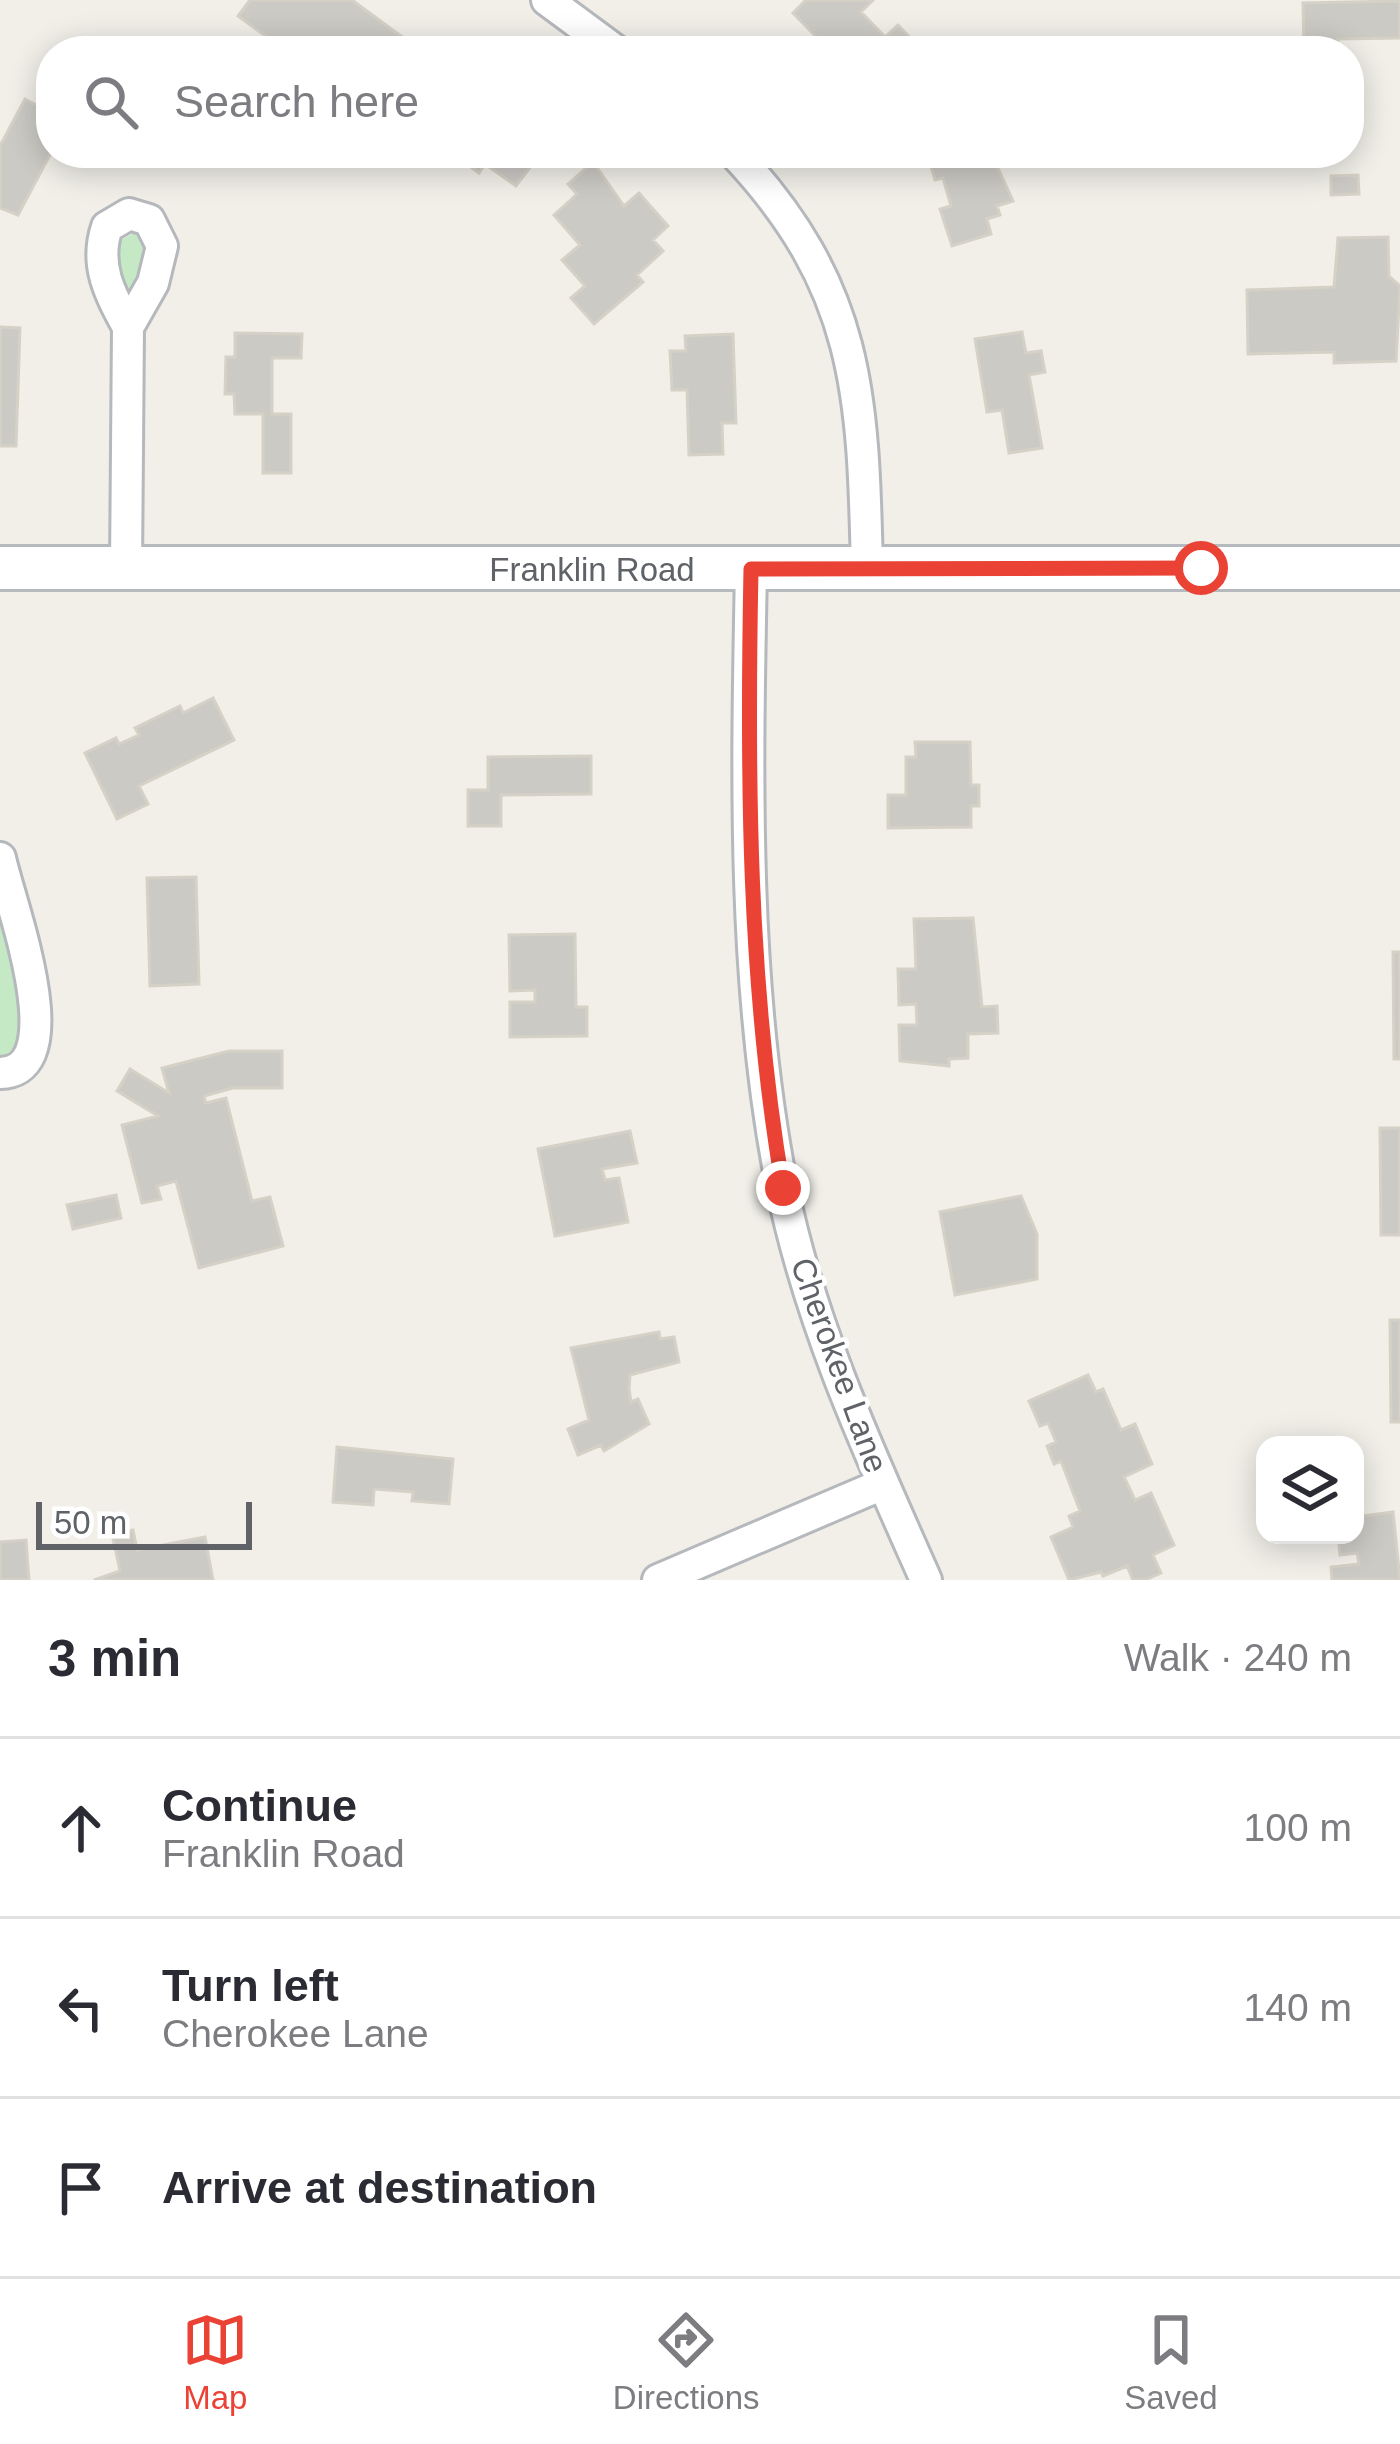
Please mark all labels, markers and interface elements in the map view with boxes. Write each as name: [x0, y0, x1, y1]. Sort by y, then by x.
search box: [36, 36, 1364, 168]
icon: search: [78, 69, 144, 135]
text: Search here: [174, 76, 419, 127]
route start: [1174, 541, 1228, 595]
street label: Franklin Road: [489, 551, 695, 588]
route end: [756, 1161, 810, 1215]
street label: Cherokee Lane: [784, 1253, 896, 1478]
map controls: [1256, 1436, 1364, 1544]
button: layers: [1256, 1436, 1364, 1544]
scale bar: [36, 1496, 252, 1549]
text: 50 m: [54, 1504, 127, 1541]
text: 3 min: [48, 1630, 181, 1687]
text: Walk · 240 m: [1124, 1636, 1352, 1679]
text: Continue: [162, 1780, 357, 1831]
icon: ahead: [48, 1795, 114, 1861]
text: 100 m: [1244, 1806, 1352, 1849]
text: Franklin Road: [162, 1832, 405, 1875]
text: Turn left: [162, 1960, 339, 2011]
icon: left: [48, 1975, 114, 2041]
text: 140 m: [1244, 1986, 1352, 2029]
text: Cherokee Lane: [162, 2012, 429, 2055]
icon: arrive: [48, 2155, 114, 2221]
text: Arrive at destination: [162, 2162, 597, 2213]
tab: Map: [182, 2307, 248, 2417]
tab: Directions: [613, 2307, 760, 2417]
tab: Saved: [1124, 2307, 1218, 2417]

